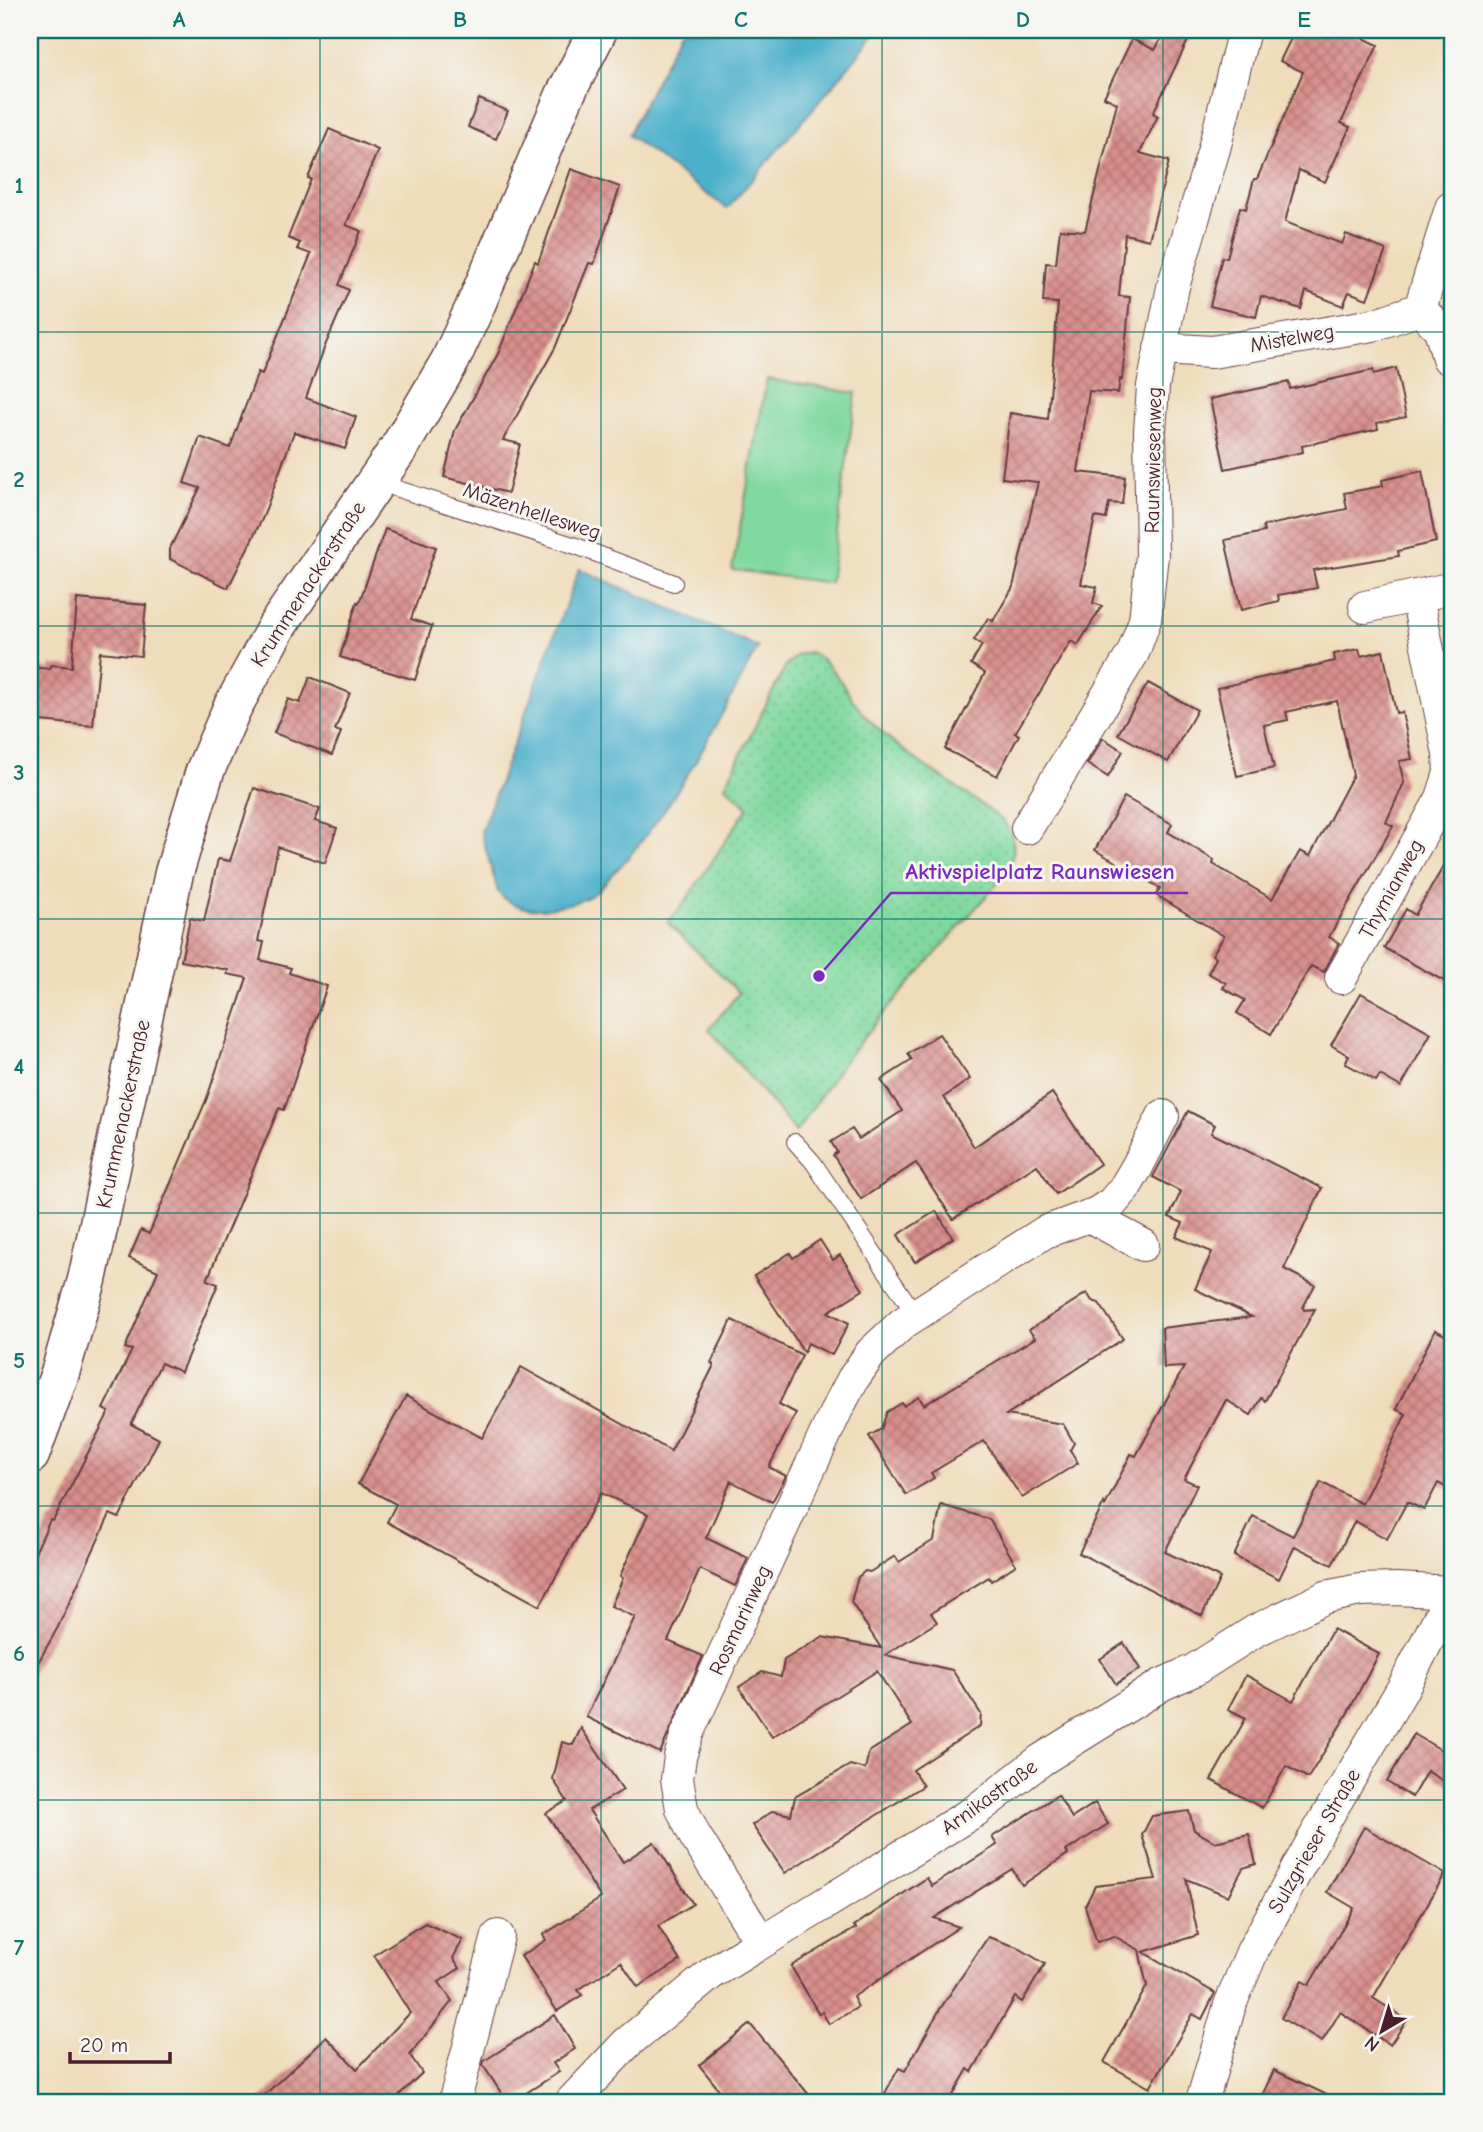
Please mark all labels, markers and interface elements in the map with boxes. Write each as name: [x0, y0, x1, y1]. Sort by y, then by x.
text: A: [173, 6, 186, 33]
text: B: [453, 6, 467, 33]
text: C: [734, 6, 748, 33]
text: D: [1016, 6, 1030, 33]
text: E: [1297, 6, 1311, 33]
text: 1: [14, 172, 24, 199]
street label: Mistelweg: [1248, 319, 1336, 357]
street label: Raunswiesenweg: [1140, 386, 1166, 534]
text: 2: [13, 466, 25, 493]
street label: Mäzenhellesweg: [460, 477, 604, 545]
street label: Krummenackerstraße: [246, 497, 370, 671]
text: 3: [13, 759, 25, 786]
street label: Thymianweg: [1354, 835, 1428, 943]
callout: Aktivspielplatz Raunswiesen: [891, 849, 1188, 893]
text: Aktivspielplatz Raunswiesen: [905, 858, 1175, 885]
street label: Krummenackerstraße: [91, 1017, 155, 1211]
text: 4: [14, 1053, 25, 1080]
text: 5: [13, 1347, 25, 1374]
street label: Rosmarinweg: [704, 1561, 776, 1679]
text: 6: [13, 1640, 25, 1667]
street label: Arnikastraße: [936, 1754, 1042, 1840]
street label: Sulzgrieser Straße: [1263, 1765, 1365, 1917]
text: 7: [14, 1934, 25, 1961]
north arrow: [1346, 1996, 1416, 2066]
scale bar: [70, 2020, 170, 2064]
text: N: [1360, 2031, 1384, 2056]
text: 20 m: [80, 2033, 128, 2057]

